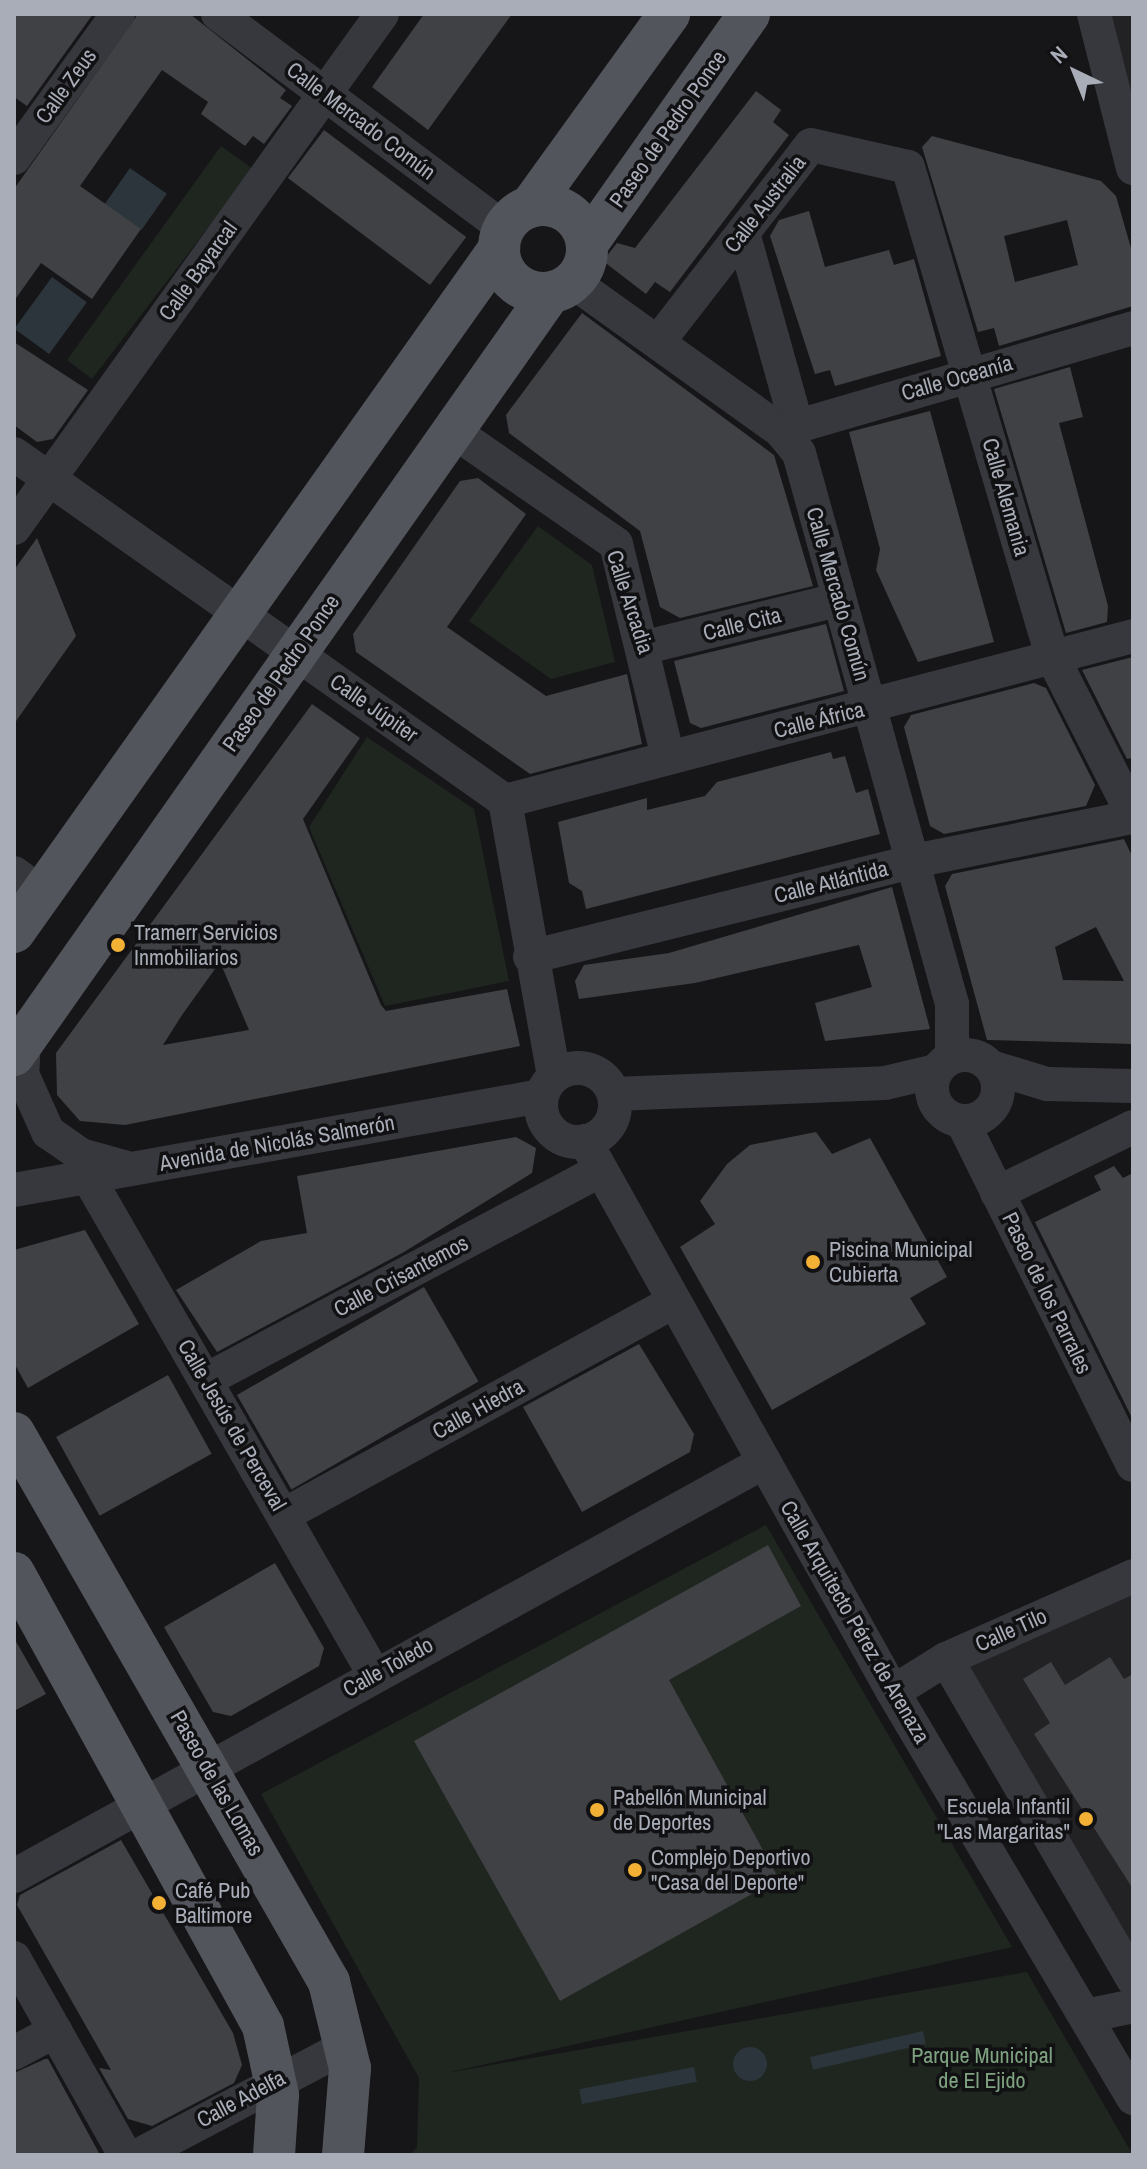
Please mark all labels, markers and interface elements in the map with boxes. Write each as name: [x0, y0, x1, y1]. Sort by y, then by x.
north arrow: [1035, 32, 1115, 112]
text: N: [1044, 39, 1074, 70]
street label: Calle Zeus: [30, 43, 102, 129]
street label: Paseo de Pedro Ponce: [604, 45, 732, 213]
street label: Calle Mercado Común: [281, 56, 441, 186]
street label: Calle Australia: [718, 150, 812, 258]
street label: Calle Bayarcal: [153, 216, 243, 326]
street label: Calle Oceanía: [898, 350, 1016, 406]
street label: Calle Alemania: [976, 435, 1036, 559]
street label: Calle Mercado Común: [801, 504, 875, 684]
street label: Calle Arcadia: [601, 546, 659, 658]
street label: Paseo de Pedro Ponce: [217, 589, 345, 757]
street label: Calle Cita: [700, 602, 784, 646]
street label: Calle Júpiter: [325, 668, 423, 748]
street label: Calle África: [771, 696, 867, 744]
street label: Calle Atlántida: [771, 855, 891, 909]
place label: Tramerr Servicios Inmobiliarios: [134, 919, 278, 970]
marker: Tramerr Servicios Inmobiliarios: [109, 936, 127, 954]
street label: Avenida de Nicolás Salmerón: [157, 1109, 397, 1177]
street label: Paseo de los Parrales: [996, 1208, 1098, 1378]
street label: Calle Crisantemos: [329, 1230, 473, 1322]
place label: Piscina Municipal Cubierta: [829, 1236, 972, 1288]
marker: Piscina Municipal Cubierta: [804, 1253, 822, 1271]
street label: Calle Jesús de Perceval: [172, 1335, 292, 1515]
street label: Calle Hiedra: [428, 1373, 528, 1445]
street label: Calle Arquitecto Pérez de Arenaza: [774, 1495, 936, 1749]
street label: Calle Tilo: [971, 1603, 1051, 1657]
street label: Calle Toledo: [338, 1631, 438, 1703]
street label: Paseo de las Lomas: [165, 1706, 269, 1860]
place label: Pabellón Municipal de Deportes: [613, 1784, 766, 1836]
place label: Escuela Infantil "Las Margaritas": [937, 1793, 1070, 1844]
marker: Pabellón Municipal de Deportes: [588, 1801, 606, 1819]
marker: Escuela Infantil "Las Margaritas": [1077, 1810, 1095, 1828]
place label: Complejo Deportivo "Casa del Deporte": [651, 1844, 810, 1896]
marker: Complejo Deportivo "Casa del Deporte": [626, 1861, 644, 1879]
place label: Café Pub Baltimore: [175, 1877, 252, 1928]
marker: Café Pub Baltimore: [150, 1894, 168, 1912]
park label: Parque Municipal de El Ejido: [911, 2042, 1053, 2094]
street label: Calle Adelfa: [192, 2065, 290, 2133]

